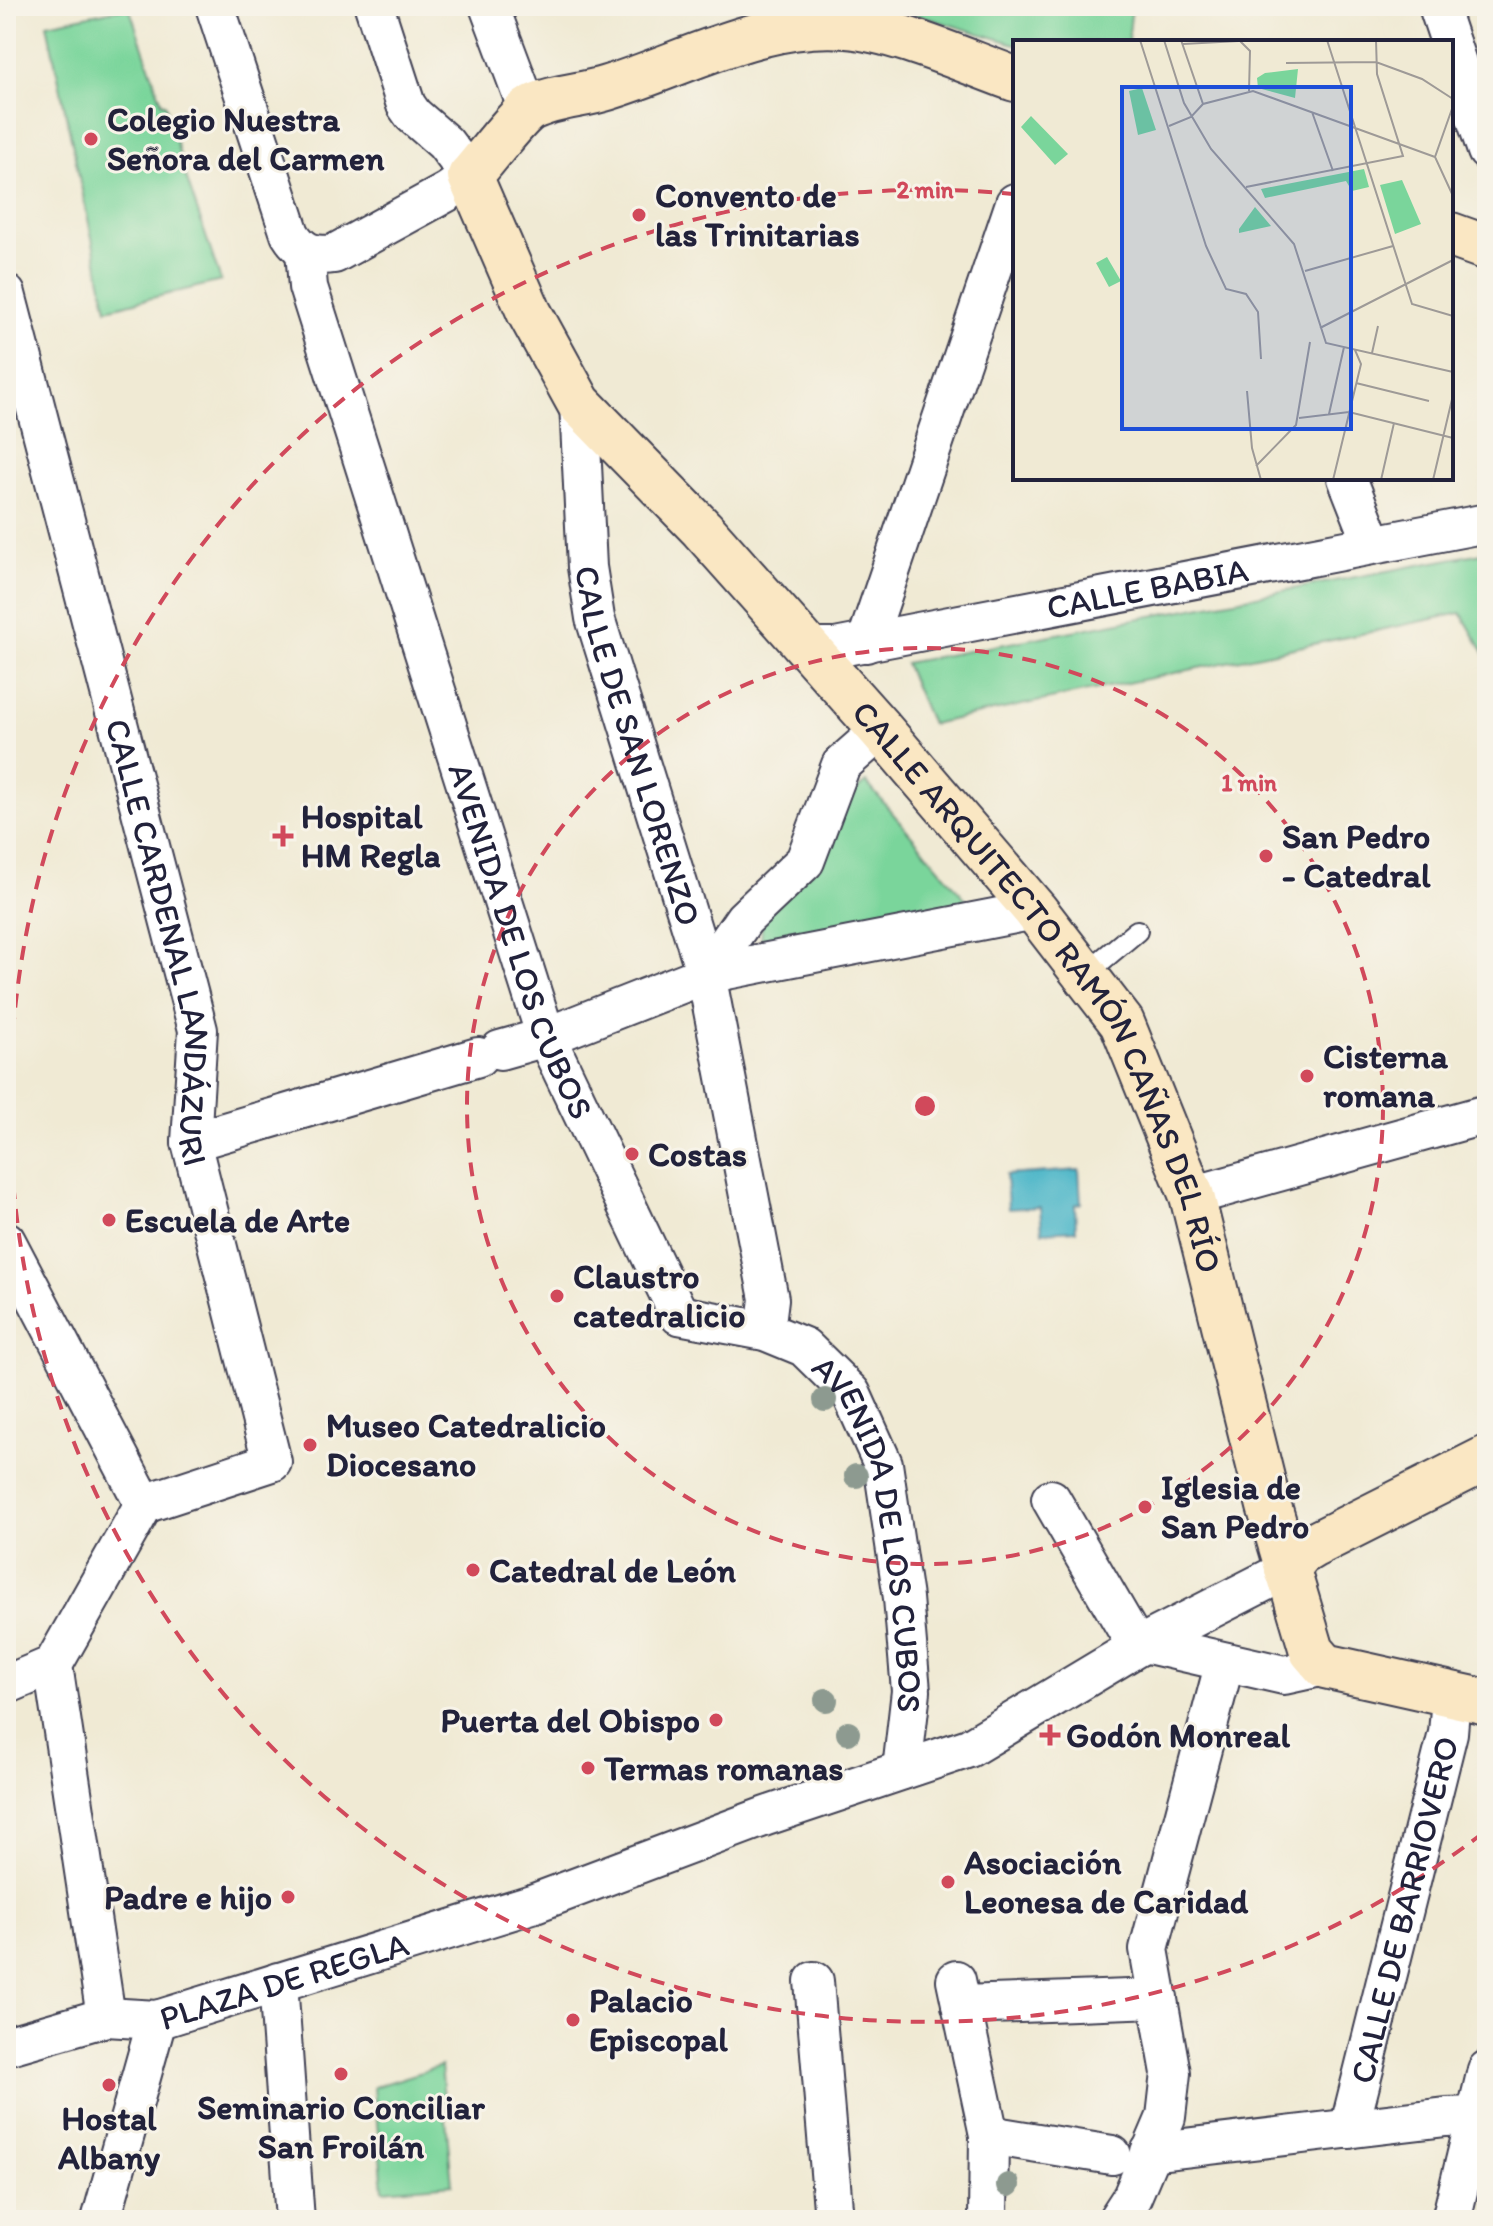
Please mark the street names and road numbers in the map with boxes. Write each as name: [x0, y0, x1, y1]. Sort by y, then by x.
street label: CALLE BABIA: [1043, 549, 1252, 628]
street label: CALLE DE SAN LORENZO: [566, 563, 710, 931]
street label: CALLE ARQUITECTO RAMÓN CAÑAS DEL RÍO: [843, 692, 1230, 1277]
street label: CALLE CARDENAL LANDÁZURI: [97, 714, 218, 1170]
street label: AVENIDA DE LOS CUBOS: [439, 758, 602, 1126]
street label: AVENIDA DE LOS CUBOS: [804, 1347, 931, 1715]
street label: CALLE DE BARRIOVERO: [1341, 1732, 1467, 2088]
street label: PLAZA DE REGLA: [155, 1923, 414, 2039]

